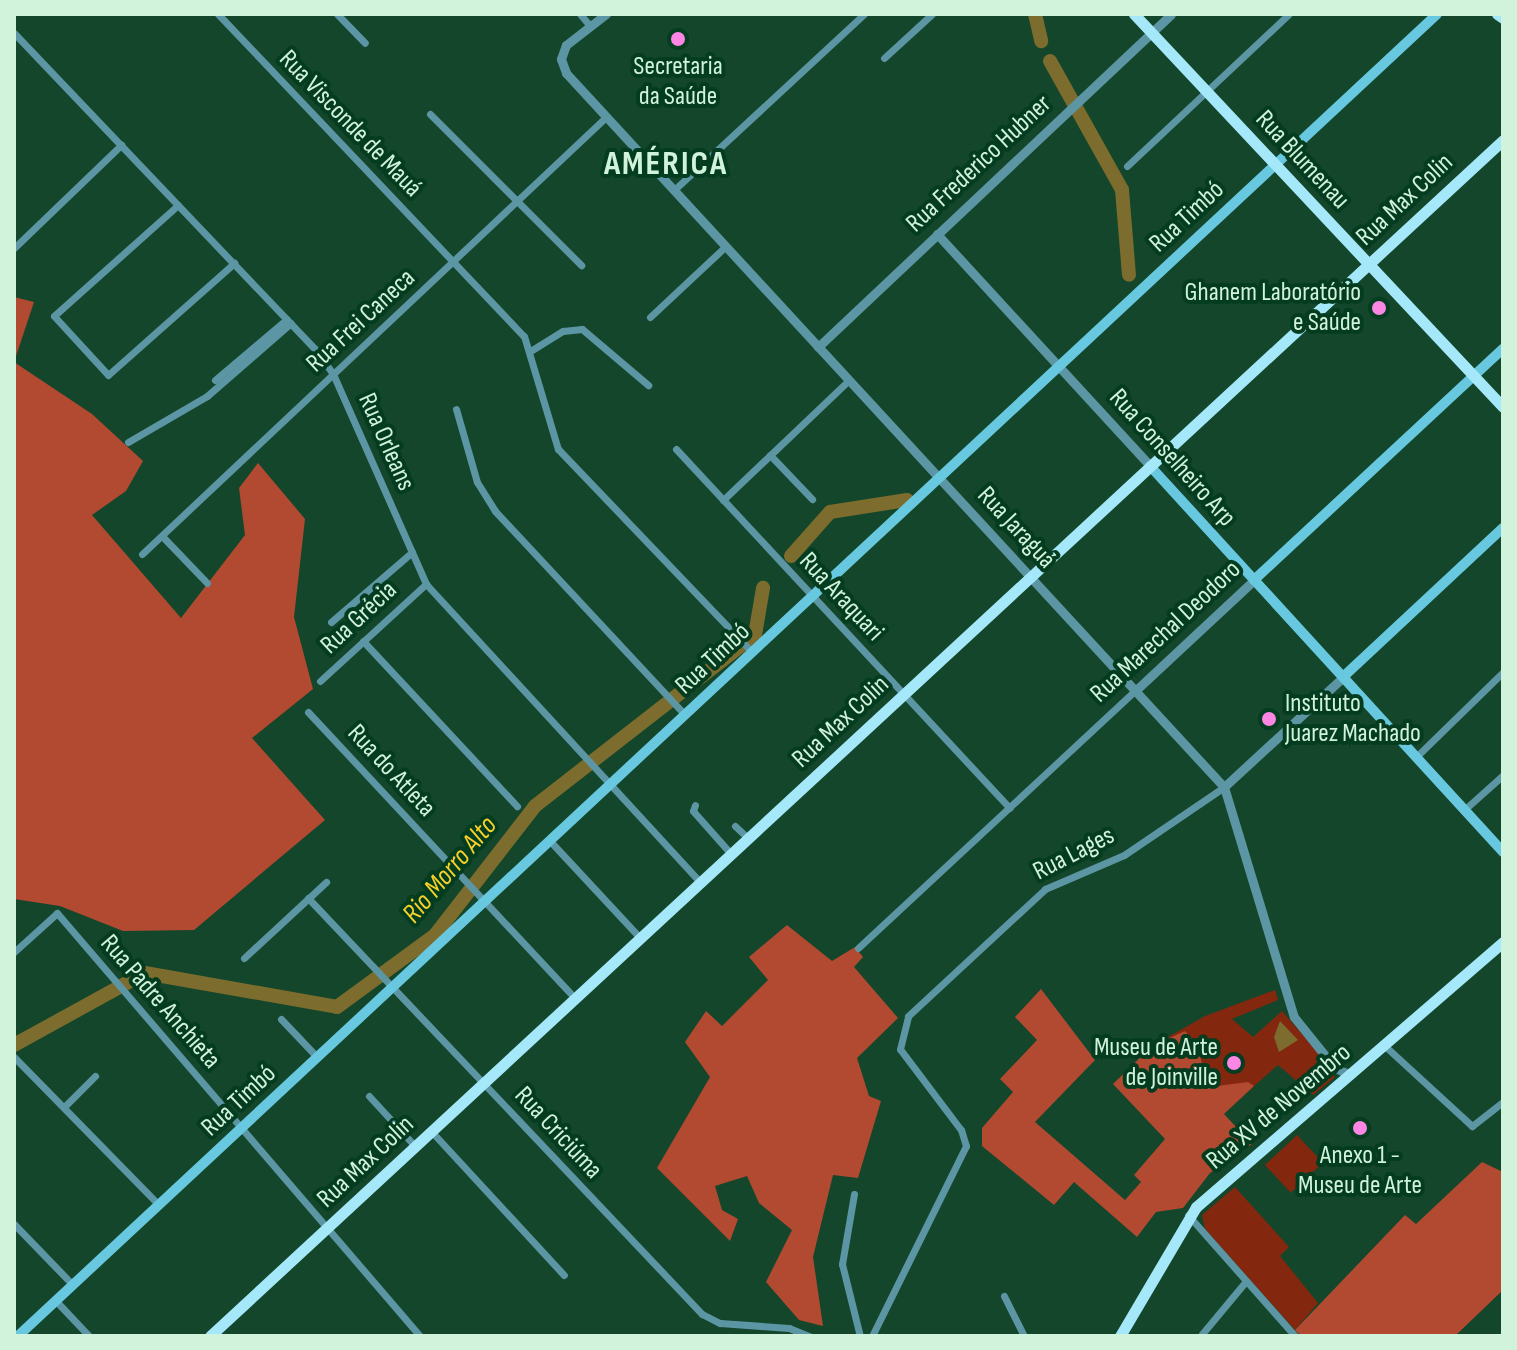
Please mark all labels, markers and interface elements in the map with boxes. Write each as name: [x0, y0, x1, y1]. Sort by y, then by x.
marker: Secretaria da Saúde: [669, 30, 687, 48]
street label: Rua Visconde de Mauá: [272, 44, 428, 204]
place label: Secretaria da Saúde: [633, 51, 723, 112]
street label: Rua Frederico Hubner: [900, 89, 1058, 239]
street label: Rua Blumenau: [1248, 104, 1356, 216]
district label: AMÉRICA: [604, 144, 728, 184]
street label: Rua Max Colin: [1350, 147, 1460, 253]
street label: Rua Timbó: [1143, 175, 1231, 259]
street label: Rua Frei Caneca: [300, 263, 422, 379]
place label: Ghanem Laboratório e Saúde: [1185, 277, 1361, 338]
marker: Ghanem Laboratório e Saúde: [1368, 297, 1390, 319]
street label: Rua Conselheiro Arp: [1102, 383, 1242, 533]
street label: Rua Orleans: [351, 389, 421, 495]
street label: Rua Jaraguá: [970, 481, 1062, 575]
street label: Rua Araquari: [792, 546, 890, 648]
street label: Rua Marechal Deodoro: [1084, 554, 1248, 710]
street label: Rua Grécia: [314, 575, 404, 661]
street label: Rua Timbó: [669, 617, 757, 701]
street label: Rua Max Colin: [786, 669, 896, 775]
place label: Instituto Juarez Machado: [1285, 688, 1421, 750]
marker: Instituto Juarez Machado: [1260, 710, 1278, 728]
street label: Rua do Atleta: [340, 718, 442, 824]
water label: Rio Morro Alto: [396, 810, 504, 930]
street label: Rua Lages: [1028, 820, 1120, 888]
street label: Rua Padre Anchieta: [93, 929, 227, 1075]
place label: Museu de Arte de Joinville: [1094, 1032, 1218, 1094]
street label: Rua XV de Novembro: [1200, 1038, 1358, 1176]
marker: Museu de Arte de Joinville: [1225, 1054, 1243, 1072]
street label: Rua Timbó: [195, 1059, 283, 1143]
street label: Rua Criciúma: [508, 1080, 608, 1186]
street label: Rua Max Colin: [311, 1109, 421, 1215]
marker: Anexo 1 - Museu de Arte: [1351, 1119, 1369, 1137]
place label: Anexo 1 - Museu de Arte: [1298, 1140, 1422, 1202]

